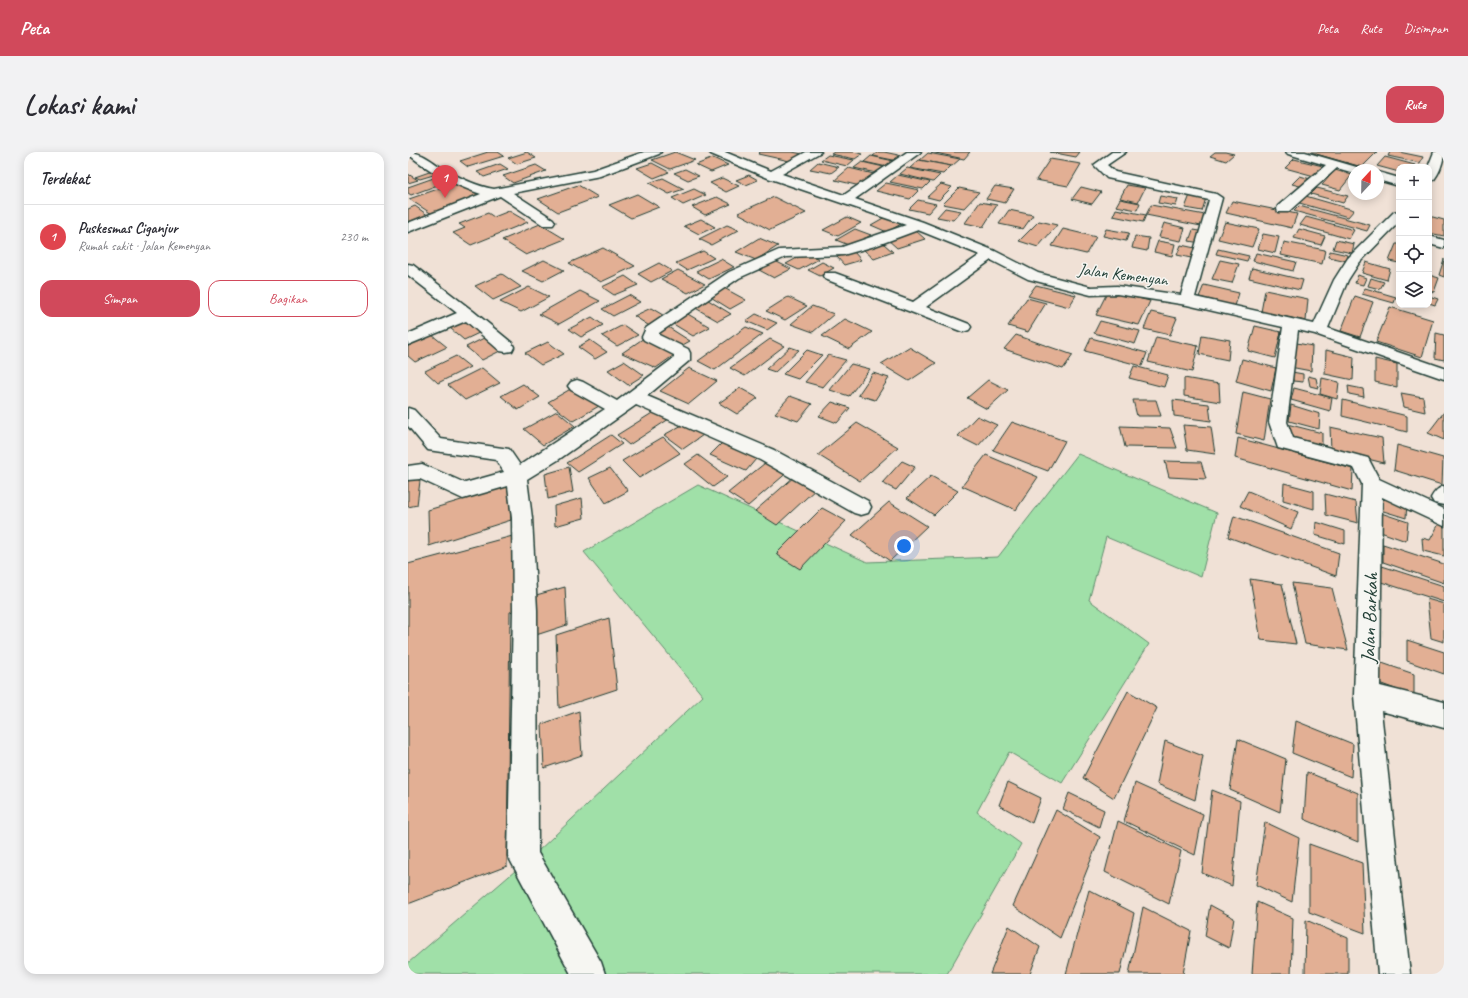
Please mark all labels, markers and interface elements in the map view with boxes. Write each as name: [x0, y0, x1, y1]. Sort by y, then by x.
text: Peta: [20, 16, 49, 40]
text: Peta: [1317, 20, 1338, 37]
text: Rute: [1360, 20, 1382, 37]
text: Disimpan: [1404, 20, 1448, 37]
button: Rute: [1386, 86, 1444, 123]
text: Lokasi kami: [24, 87, 134, 122]
north arrow: [1348, 164, 1384, 200]
map controls: [1396, 164, 1432, 308]
button: +: [1396, 164, 1432, 200]
pin: 1: [432, 165, 458, 198]
text: Terdekat: [40, 168, 90, 189]
button: −: [1396, 200, 1432, 236]
text: Puskesmas Ciganjur: [78, 219, 178, 238]
text: 1: [50, 229, 56, 245]
text: 230 m: [340, 229, 368, 245]
button: locate: [1396, 236, 1432, 272]
text: Rumah sakit · Jalan Kemenyan: [78, 238, 210, 254]
street label: Jalan Kemenyan: [1076, 258, 1170, 291]
button: layers: [1396, 272, 1432, 308]
button: Simpan: [40, 280, 200, 317]
button: Bagikan: [208, 280, 368, 317]
your location: [894, 536, 914, 556]
street label: Jalan Barkah: [1355, 571, 1384, 665]

